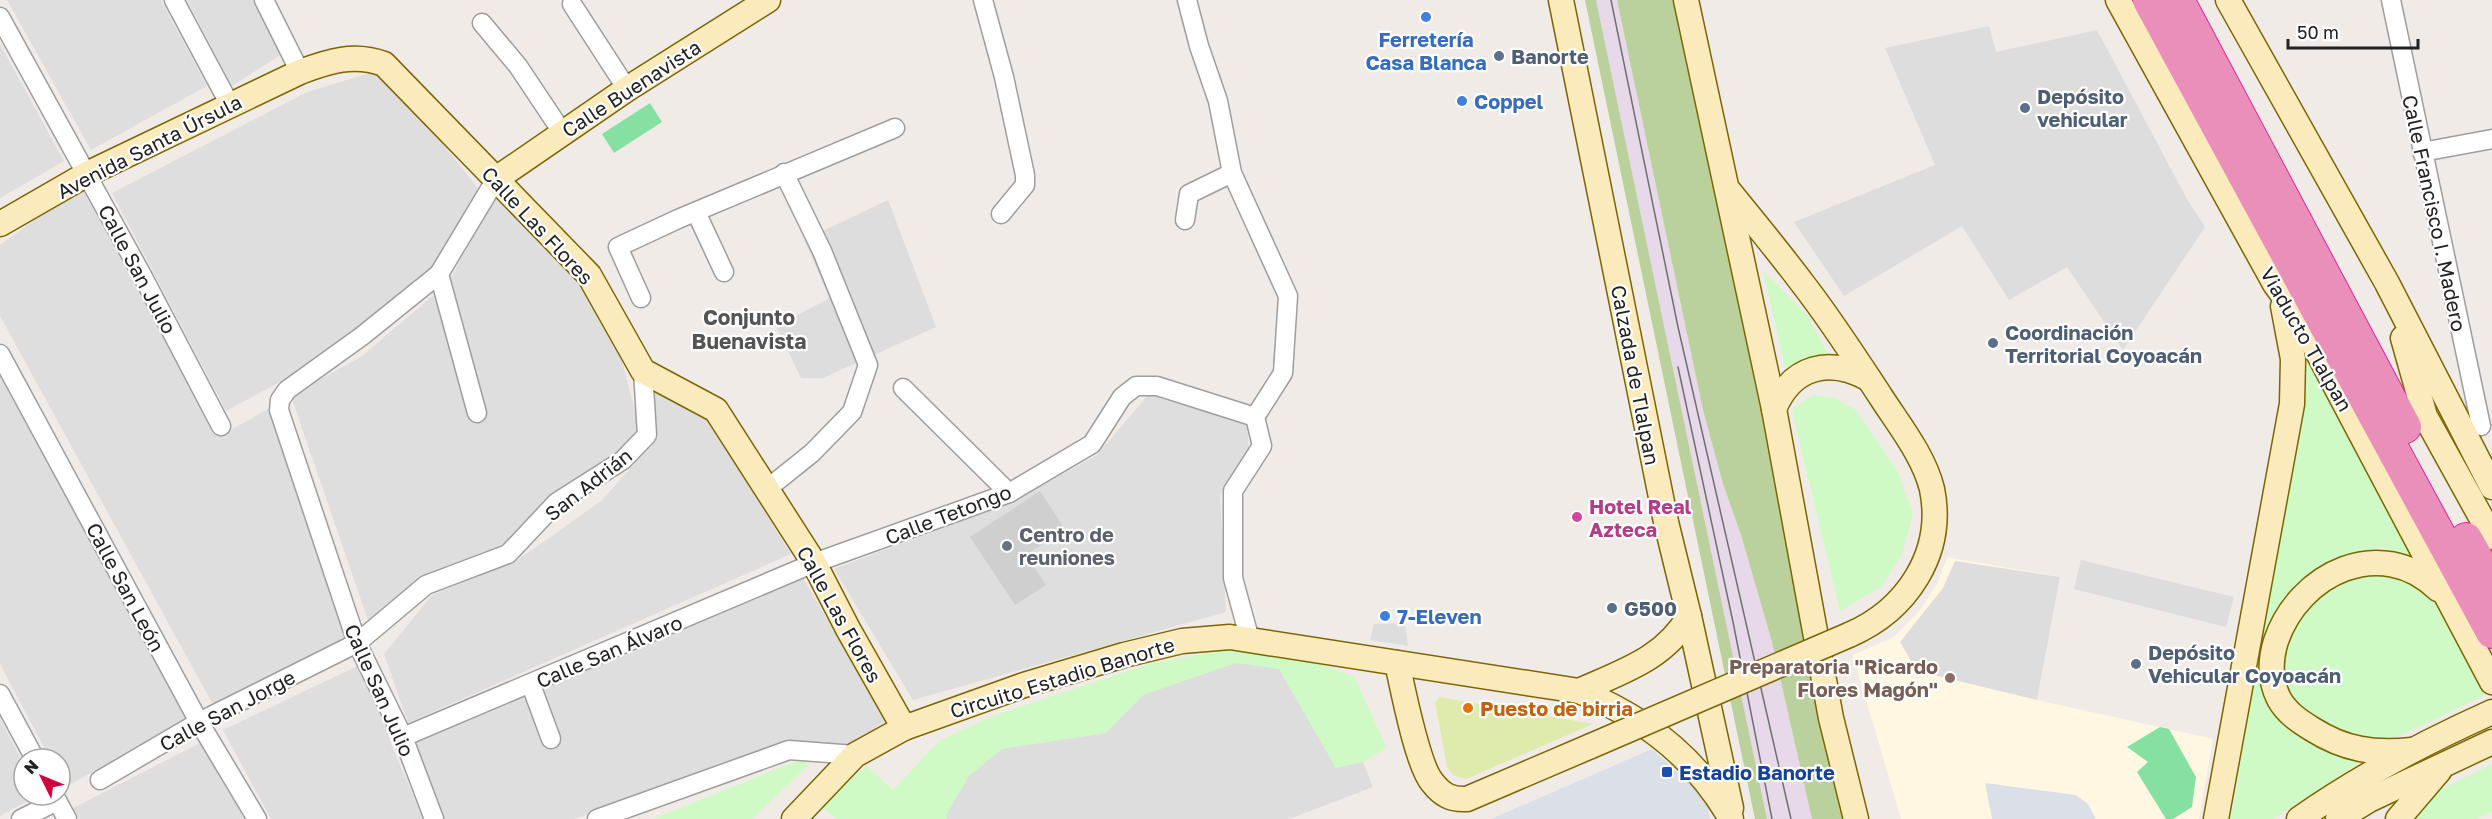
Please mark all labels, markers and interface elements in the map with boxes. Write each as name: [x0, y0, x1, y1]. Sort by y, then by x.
marker: Ferretería Casa Blanca: [1419, 10, 1433, 24]
scale bar: [2288, 12, 2418, 50]
text: 50 m: [2297, 21, 2339, 43]
place label: Ferretería Casa Blanca: [1365, 27, 1487, 74]
street label: Calle Buenavista: [557, 34, 705, 142]
place label: Banorte: [1511, 44, 1589, 68]
marker: Banorte: [1492, 49, 1506, 63]
place label: Depósito vehicular: [2037, 84, 2128, 131]
street label: Avenida Santa Úrsula: [53, 89, 245, 203]
place label: Coppel: [1474, 89, 1544, 113]
street label: Calle Francisco I. Madero: [2398, 93, 2472, 333]
marker: Coppel: [1455, 94, 1469, 108]
marker: Depósito vehicular: [2018, 101, 2032, 115]
street label: Calle Las Flores: [477, 161, 599, 289]
street label: Calle San Julio: [94, 200, 182, 338]
street label: Viaducto Tlalpan: [2256, 263, 2358, 415]
street label: Calzada de Tlalpan: [1607, 283, 1665, 467]
district label: Conjunto Buenavista: [692, 304, 806, 354]
place label: Coordinación Territorial Coyoacán: [2005, 320, 2202, 367]
marker: Coordinación Territorial Coyoacán: [1986, 336, 2000, 350]
street label: San Adrián: [540, 443, 636, 525]
street label: Calle Tetongo: [882, 479, 1014, 549]
place label: Hotel Real Azteca: [1589, 494, 1692, 541]
marker: Hotel Real Azteca: [1570, 510, 1584, 524]
street label: Calle San León: [82, 518, 170, 656]
place label: Centro de reuniones: [1019, 522, 1115, 569]
marker: Centro de reuniones: [1000, 539, 1014, 553]
street label: Calle Las Flores: [793, 541, 887, 687]
place label: G500: [1624, 596, 1677, 620]
marker: G500: [1605, 601, 1619, 615]
place label: 7-Eleven: [1397, 604, 1481, 628]
street label: Calle San Álvaro: [533, 609, 685, 693]
marker: 7-Eleven: [1378, 609, 1392, 623]
street label: Calle San Julio: [340, 620, 420, 760]
street label: Circuito Estadio Banorte: [947, 631, 1177, 723]
place label: Depósito Vehicular Coyoacán: [2148, 640, 2341, 687]
place label: Preparatoria "Ricardo Flores Magón": [1729, 654, 1938, 701]
marker: Depósito Vehicular Coyoacán: [2129, 657, 2143, 671]
street label: Calle San Jorge: [155, 664, 299, 756]
marker: Preparatoria "Ricardo Flores Magón": [1943, 671, 1957, 685]
place label: Puesto de birria: [1480, 696, 1633, 720]
marker: Puesto de birria: [1461, 701, 1475, 715]
north arrow: [12, 747, 72, 807]
text: N: [20, 755, 42, 778]
place label: Estadio Banorte: [1679, 760, 1835, 784]
marker: Estadio Banorte: [1660, 765, 1674, 779]

